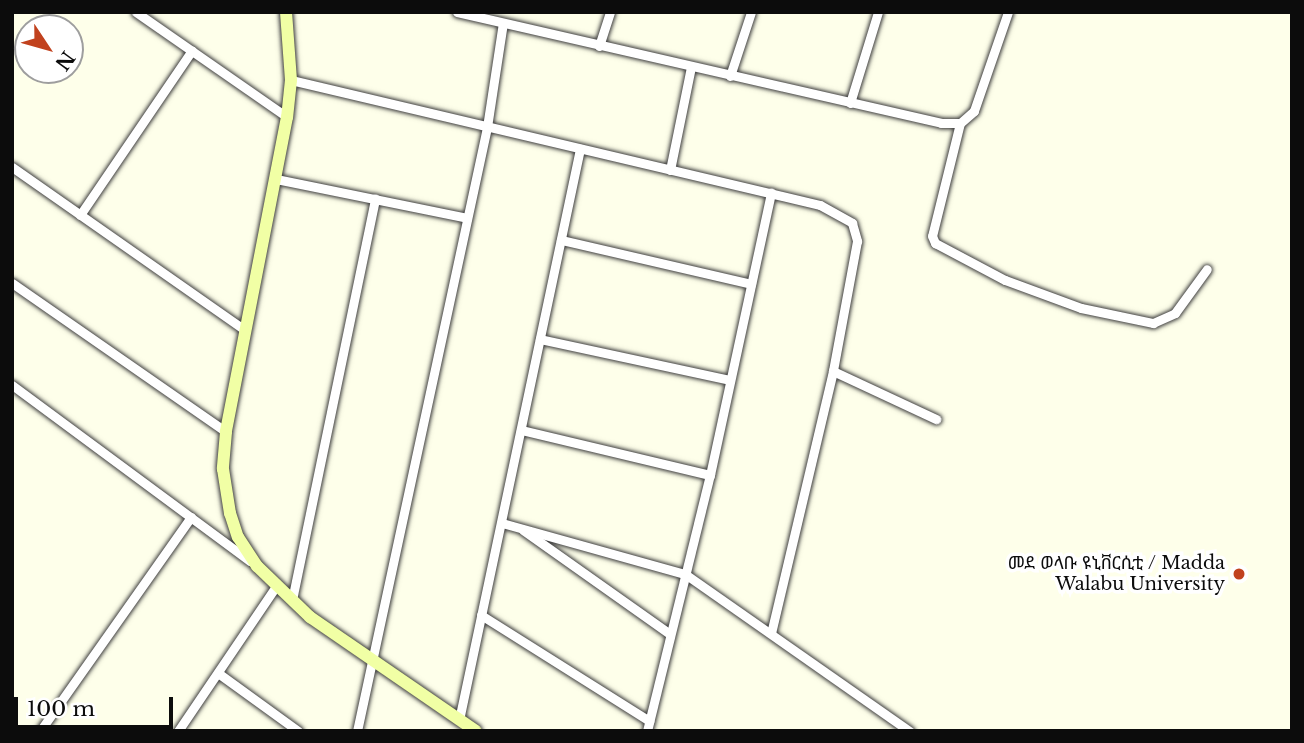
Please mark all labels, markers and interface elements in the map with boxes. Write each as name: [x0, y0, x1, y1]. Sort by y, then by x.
north arrow: [14, 14, 84, 84]
text: N: [50, 46, 79, 74]
place label: መደ ወላቡ ዩኒቨርሲቲ / Madda Walabu University: [1007, 553, 1225, 596]
marker: መደ ወላቡ ዩኒቨርሲቲ / Madda Walabu University: [1231, 566, 1247, 582]
scale bar: [18, 684, 177, 728]
text: 100 m: [27, 696, 95, 722]

